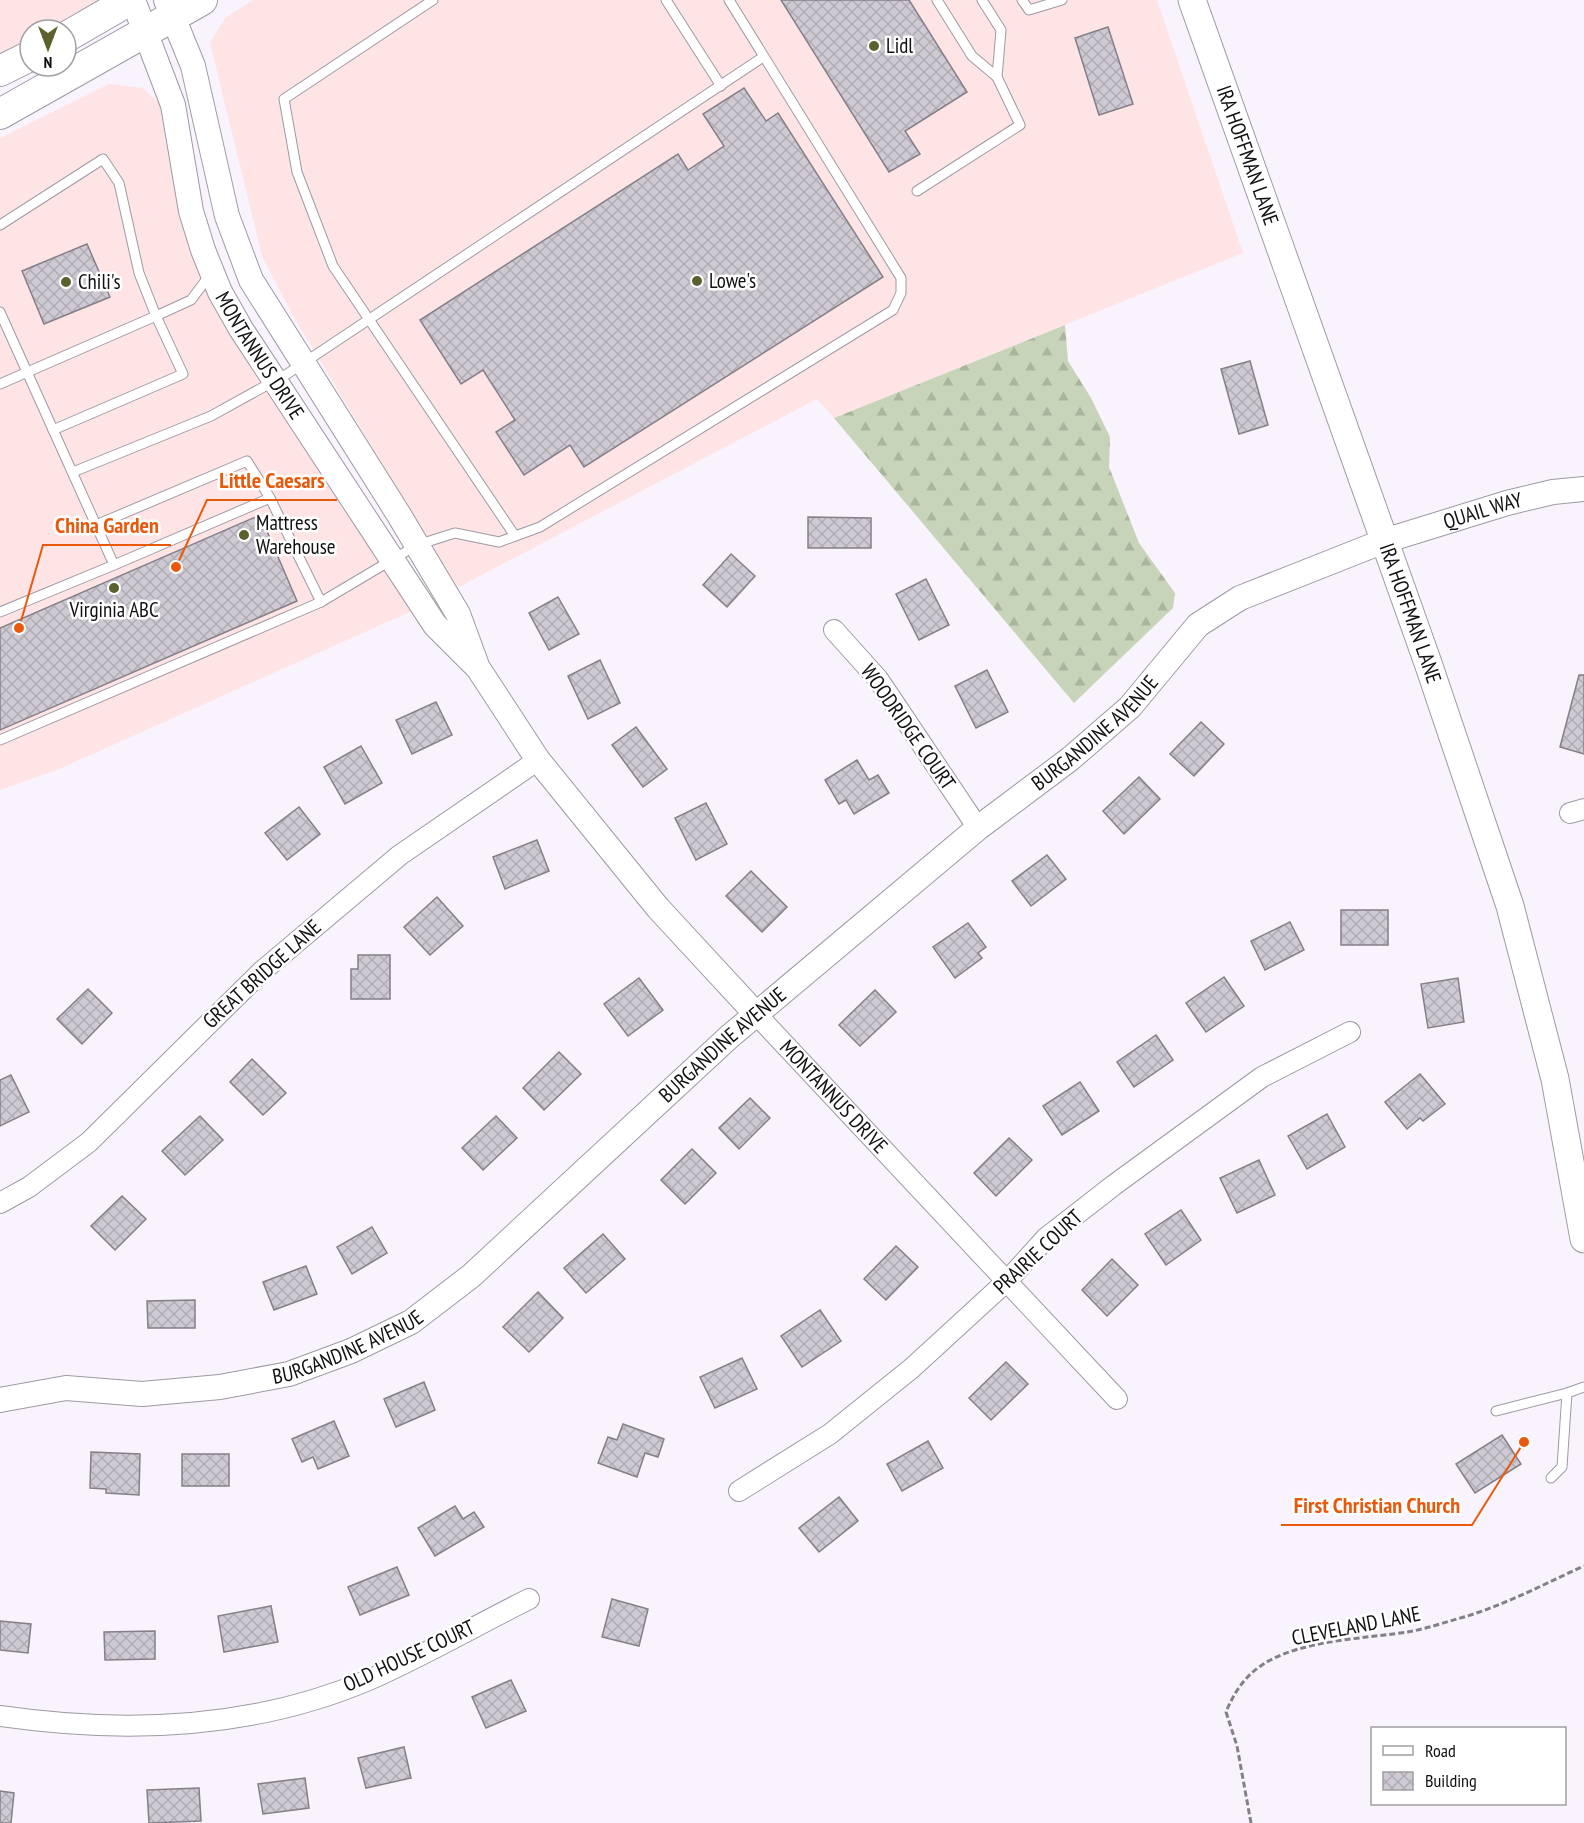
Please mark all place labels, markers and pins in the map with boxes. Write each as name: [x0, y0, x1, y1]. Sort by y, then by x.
place label: Lidl: [886, 32, 913, 59]
marker: Lidl: [867, 39, 881, 53]
place label: Lowe's: [709, 267, 756, 294]
place label: Chili's: [78, 268, 121, 295]
marker: Lowe's: [690, 274, 704, 288]
marker: Chili's: [59, 275, 73, 289]
callout: Little Caesars: [207, 460, 337, 500]
callout: China Garden: [43, 505, 171, 545]
place label: Mattress Warehouse: [256, 509, 335, 560]
marker: Mattress Warehouse: [237, 528, 251, 542]
marker: Virginia ABC: [107, 581, 121, 595]
place label: Virginia ABC: [68, 596, 159, 623]
callout: First Christian Church: [1281, 1485, 1472, 1525]

